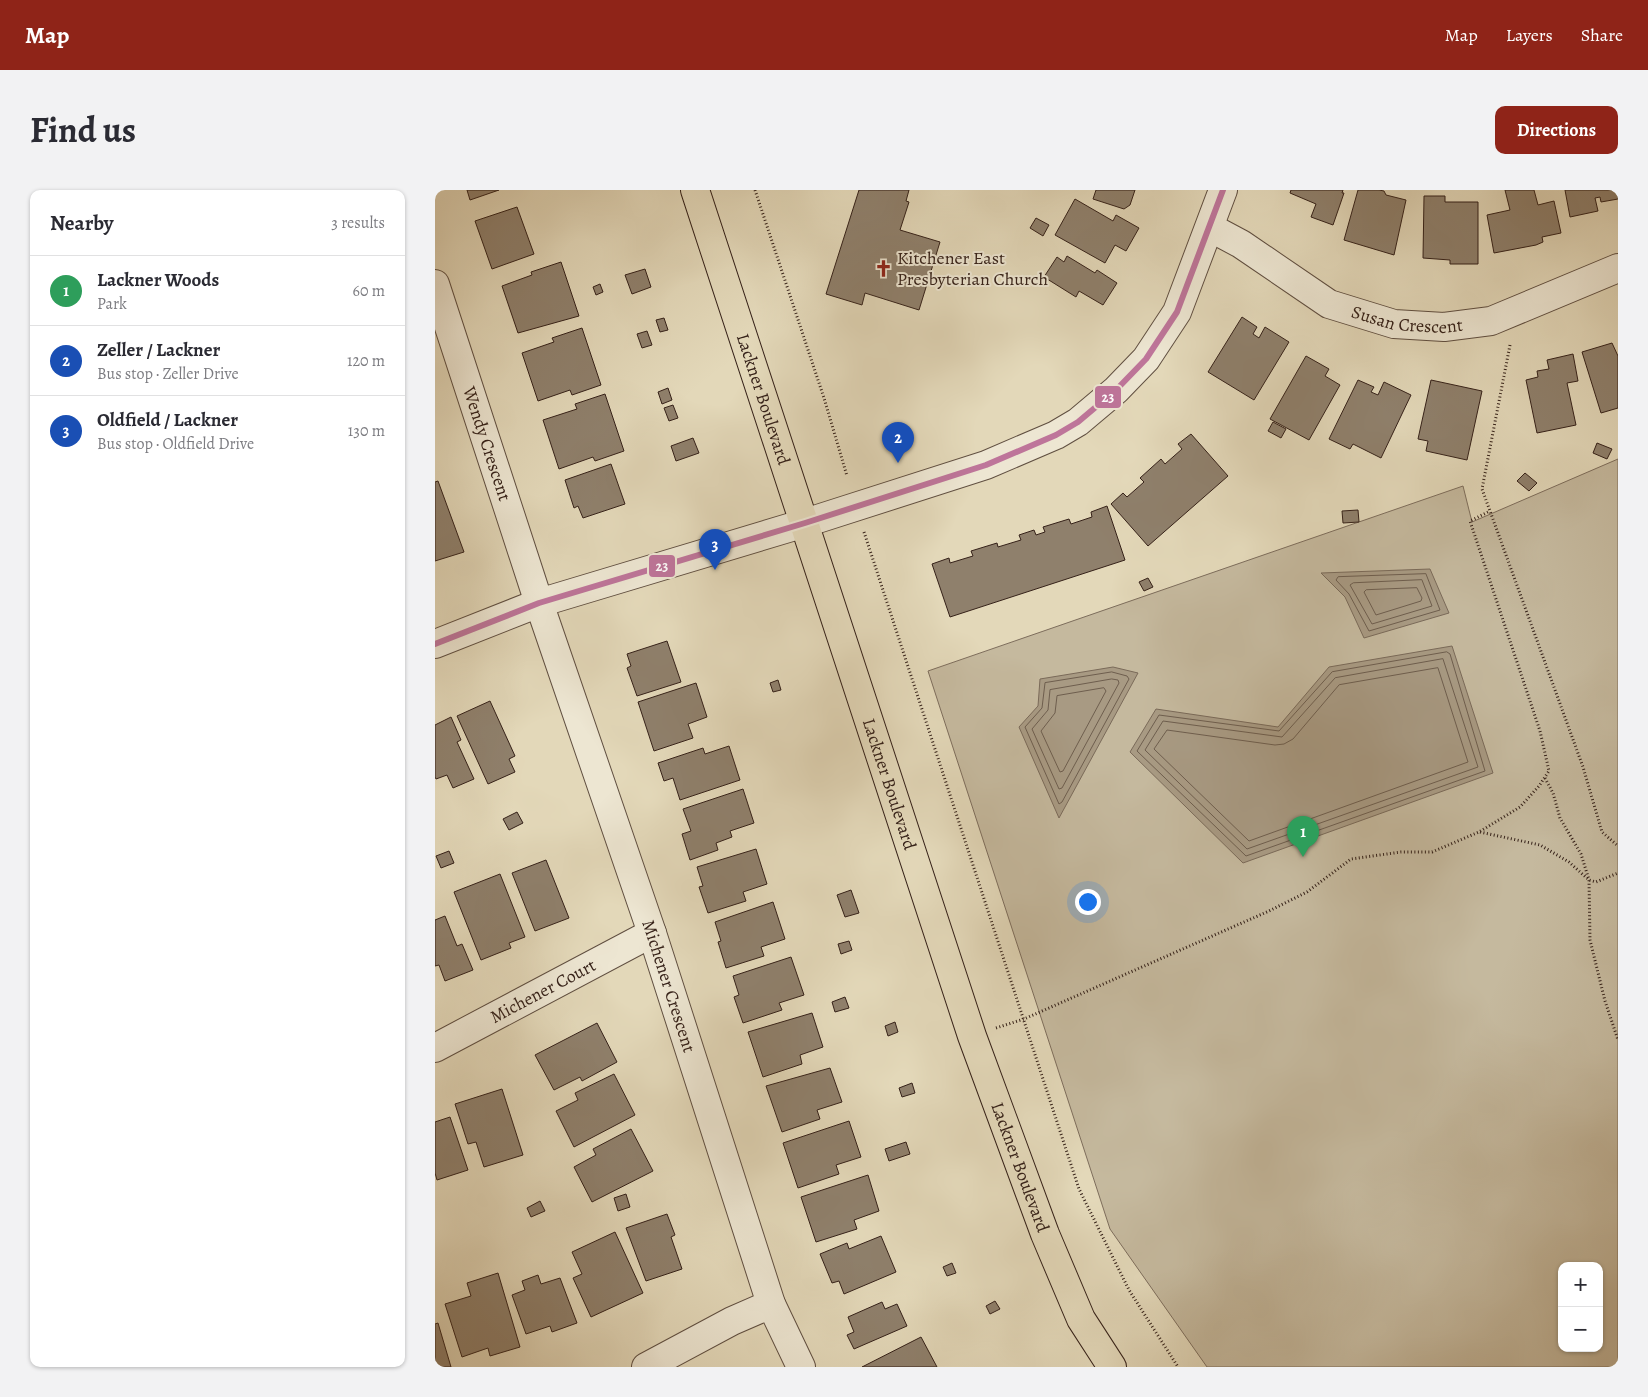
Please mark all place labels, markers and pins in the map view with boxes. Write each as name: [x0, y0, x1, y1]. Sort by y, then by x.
place label: Kitchener East Presbyterian Church: [897, 246, 1048, 291]
church icon: Kitchener East Presbyterian Church: [873, 258, 893, 278]
pin: 2: [882, 422, 914, 463]
pin: 3: [699, 529, 731, 570]
pin: 1: [1287, 816, 1319, 857]

